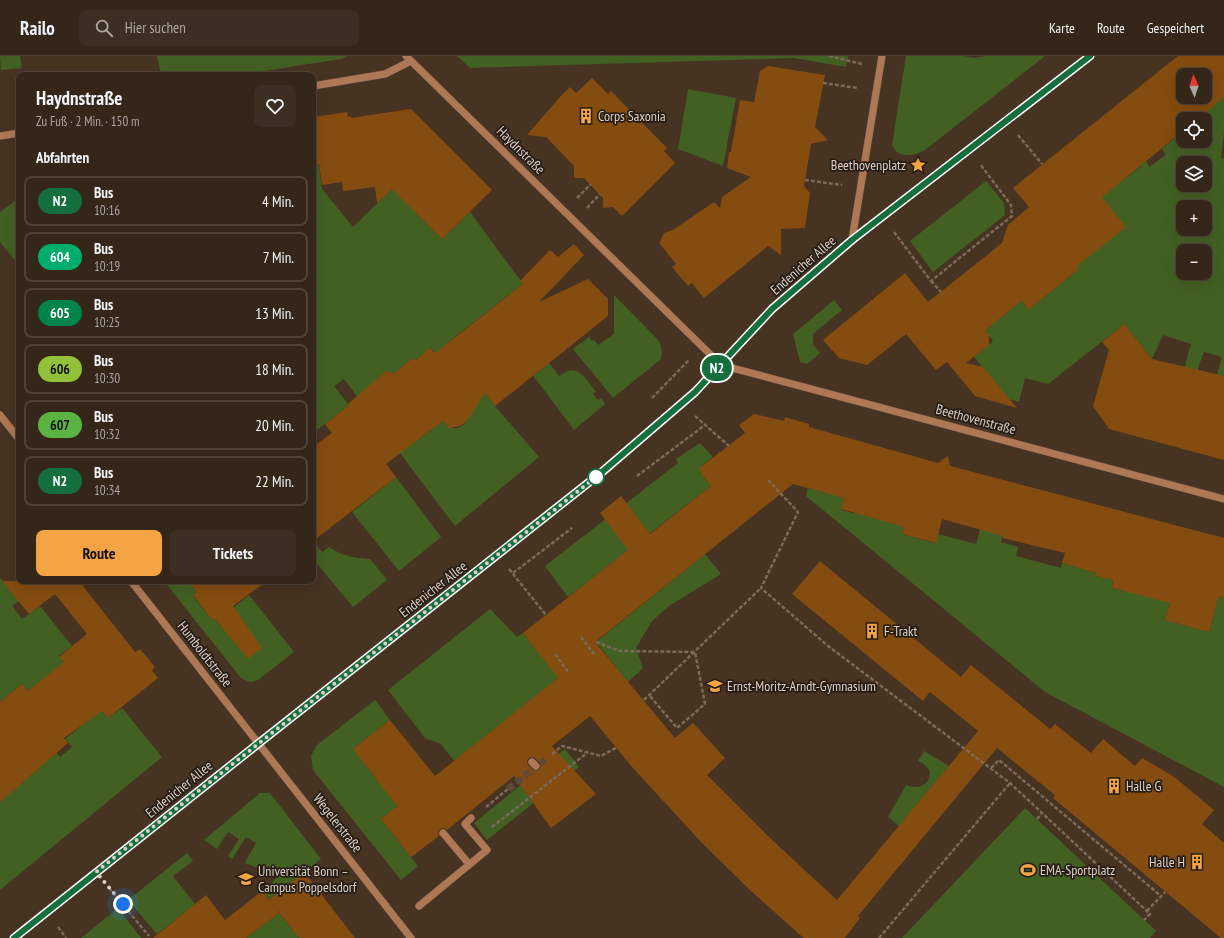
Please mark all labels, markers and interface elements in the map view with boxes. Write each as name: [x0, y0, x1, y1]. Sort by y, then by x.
search box: [79, 10, 359, 46]
text: Railo: [20, 16, 55, 40]
icon: search: [93, 17, 115, 39]
text: Hier suchen: [125, 18, 186, 37]
text: Karte: [1049, 19, 1075, 37]
text: Route: [1097, 19, 1125, 37]
text: Gespeichert: [1147, 19, 1204, 37]
north arrow: [1176, 68, 1212, 104]
map controls: [1176, 68, 1212, 280]
button: heart: [254, 85, 296, 127]
text: Haydnstraße: [36, 86, 122, 110]
building icon: Corps Saxonia: [577, 107, 595, 125]
place label: Corps Saxonia: [598, 107, 666, 125]
button: locate: [1176, 112, 1212, 148]
text: Zu Fuß · 2 Min. · 150 m: [36, 113, 139, 130]
street label: Haydnstraße: [493, 122, 549, 178]
text: Abfahrten: [36, 148, 89, 167]
place label: Beethovenplatz: [831, 156, 906, 174]
place icon: Beethovenplatz: [909, 156, 927, 174]
button: layers: [1176, 156, 1212, 192]
text: Bus: [94, 183, 113, 202]
text: N2: [53, 192, 67, 210]
text: 4 Min.: [262, 192, 294, 211]
button: +: [1176, 200, 1212, 236]
text: 10:16: [94, 202, 120, 219]
street label: Endenicher Allee: [766, 231, 840, 298]
text: Bus: [94, 239, 113, 258]
button: −: [1176, 244, 1212, 280]
text: 604: [50, 248, 70, 266]
text: 7 Min.: [263, 248, 294, 267]
text: 10:19: [94, 258, 120, 275]
text: Bus: [94, 295, 113, 314]
text: 605: [50, 304, 70, 322]
text: 13 Min.: [255, 304, 294, 323]
text: 10:25: [94, 314, 120, 331]
text: Bus: [94, 351, 113, 370]
line badge: N2: [699, 355, 735, 381]
text: N2: [710, 359, 724, 377]
text: 606: [50, 360, 70, 378]
text: 18 Min.: [255, 360, 294, 379]
text: 10:30: [94, 370, 120, 387]
street label: Beethovenstraße: [934, 400, 1018, 438]
text: Bus: [94, 407, 113, 426]
text: 607: [50, 416, 70, 434]
text: 20 Min.: [255, 416, 294, 435]
text: 10:32: [94, 426, 120, 443]
text: Bus: [94, 463, 113, 482]
unlabelled marker: [587, 468, 605, 486]
text: N2: [53, 472, 67, 490]
text: 22 Min.: [255, 472, 294, 491]
text: 10:34: [94, 482, 120, 499]
button: Route: [36, 530, 162, 576]
button: Tickets: [170, 530, 296, 576]
street label: Endenicher Allee: [395, 557, 471, 621]
street label: Humboldtstraße: [174, 617, 236, 691]
building icon: F-Trakt: [863, 622, 881, 640]
place label: F-Trakt: [884, 622, 918, 640]
school or university icon: Ernst-Moritz-Arndt-Gymnasium: [706, 677, 724, 695]
place label: Ernst-Moritz-Arndt-Gymnasium: [727, 677, 876, 695]
street label: Endenicher Allee: [142, 756, 216, 822]
building icon: Halle G: [1105, 777, 1123, 795]
place label: Halle G: [1126, 777, 1161, 795]
street label: Wegelerstraße: [309, 790, 367, 856]
place label: Halle H: [1149, 853, 1185, 871]
building icon: Halle H: [1188, 853, 1206, 871]
sports icon: EMA-Sportplatz: [1019, 861, 1037, 879]
place label: EMA-Sportplatz: [1040, 861, 1115, 879]
place label: Universität Bonn – Campus Poppelsdorf: [258, 862, 357, 896]
school or university icon: Universität Bonn – Campus Poppelsdorf: [237, 870, 255, 888]
your location: [113, 894, 133, 914]

